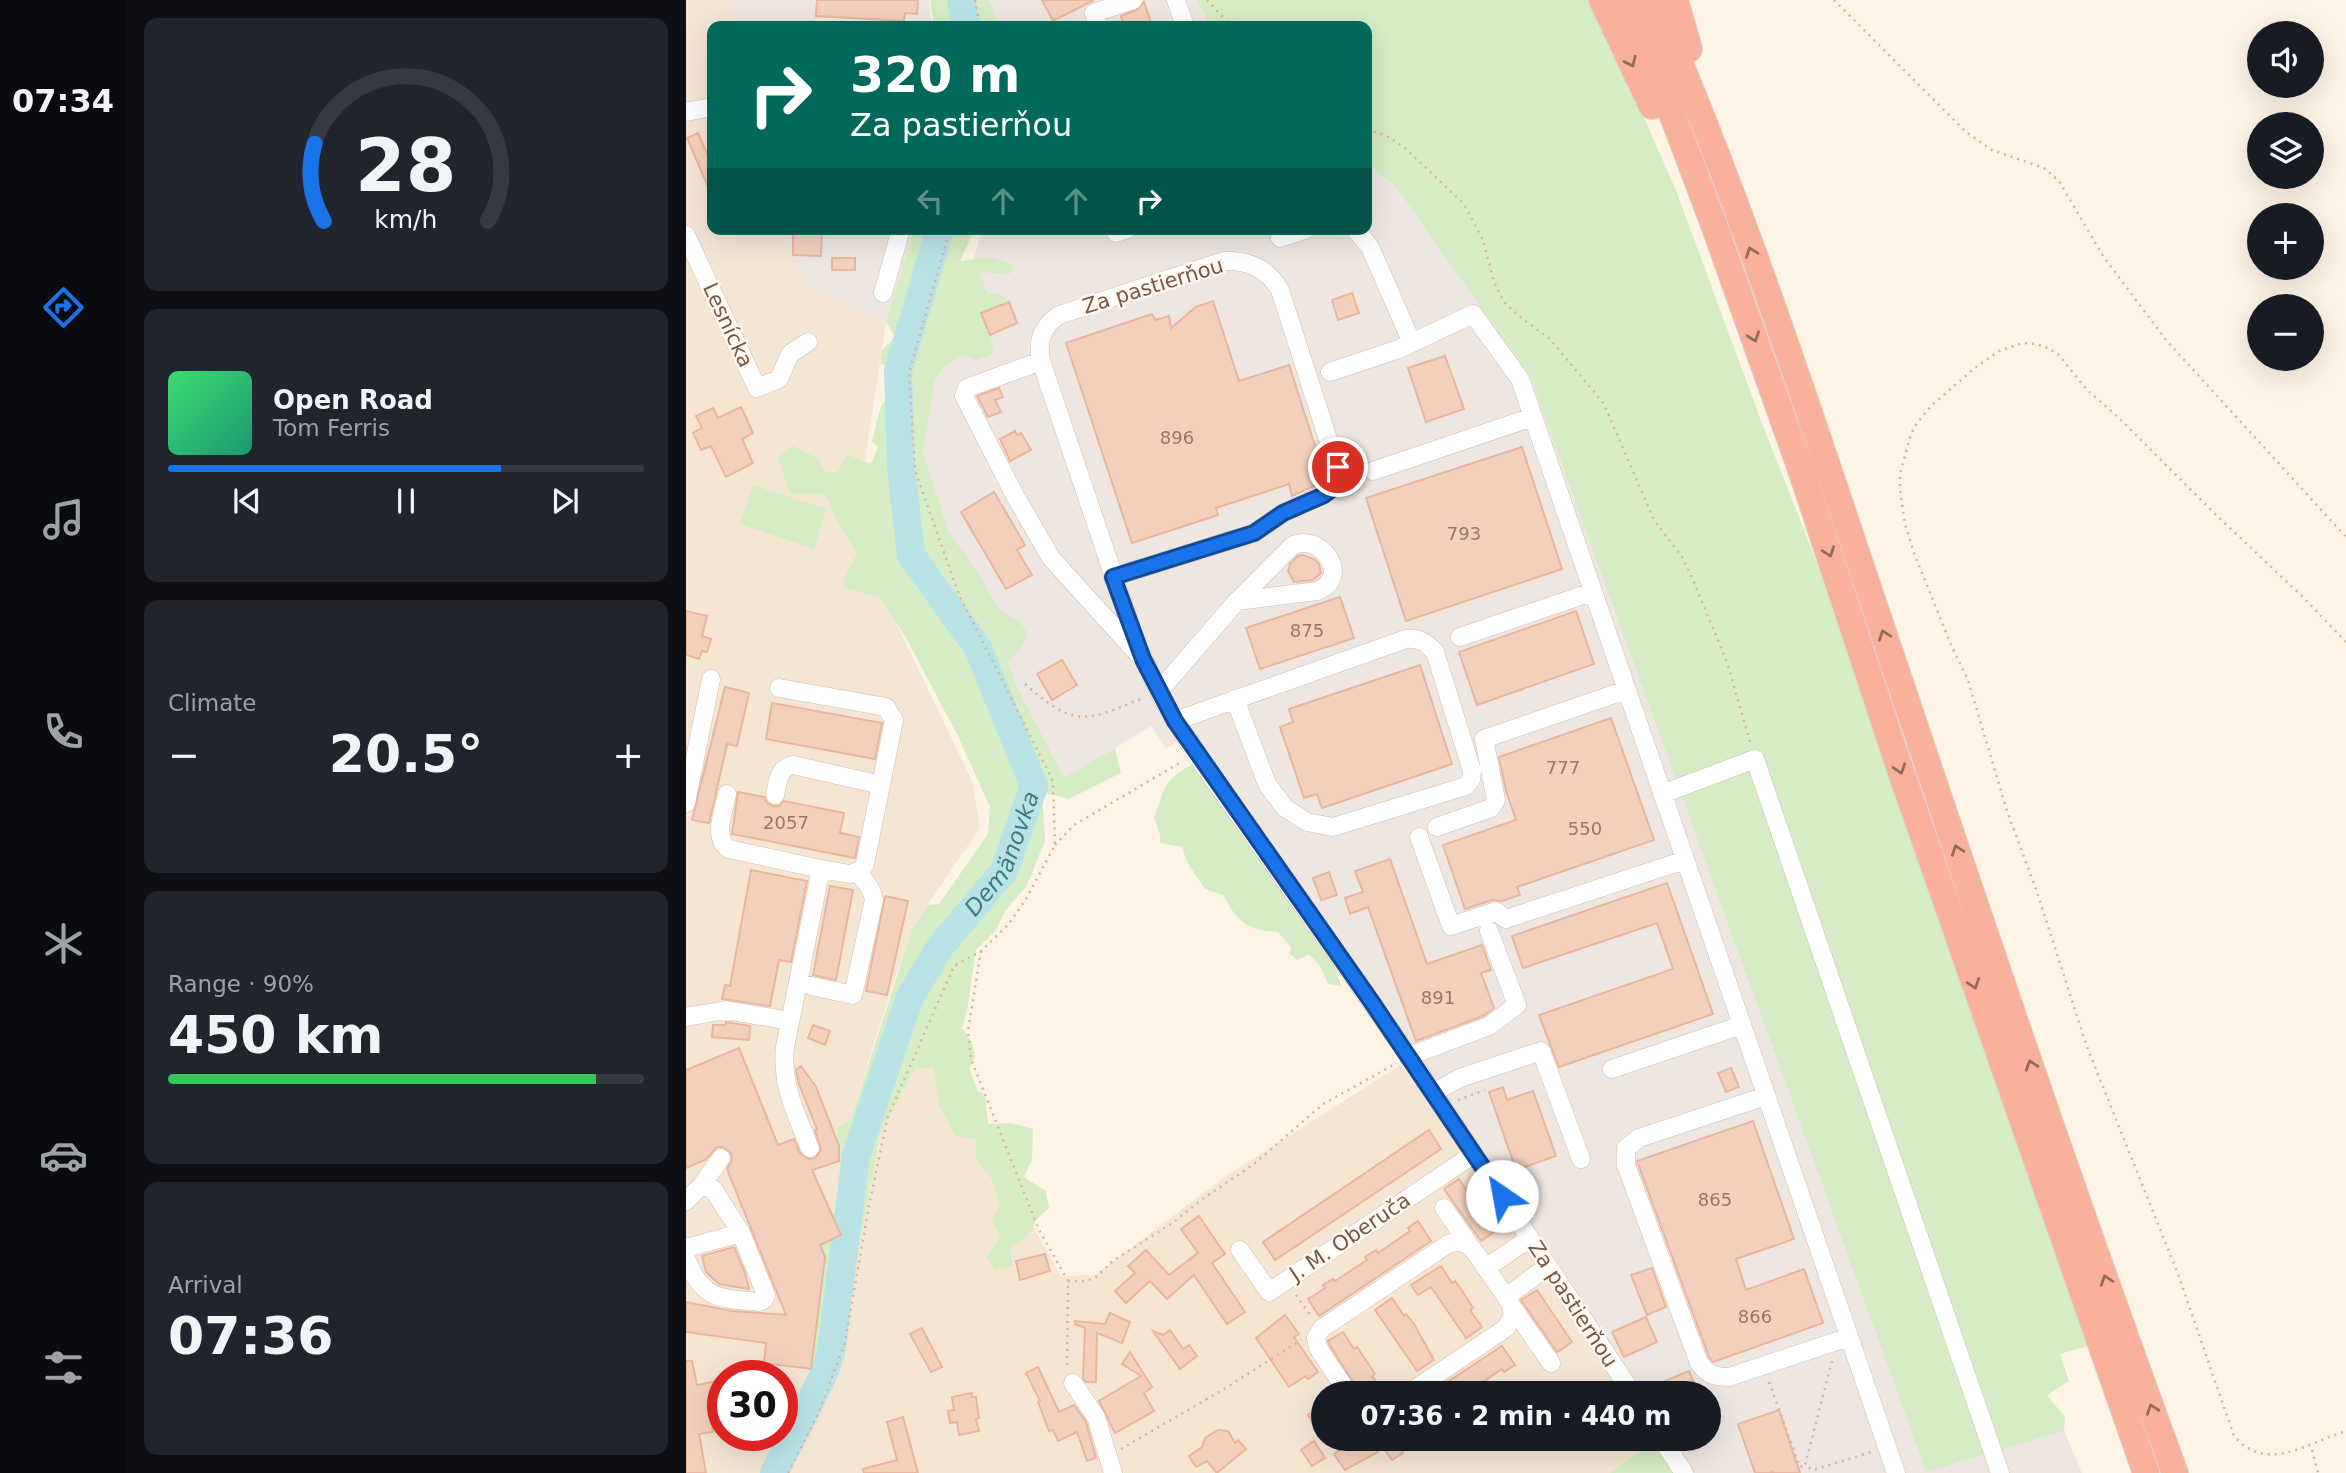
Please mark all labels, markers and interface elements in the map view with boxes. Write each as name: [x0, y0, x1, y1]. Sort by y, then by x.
map controls: [2247, 21, 2324, 371]
button: sound: [2247, 21, 2324, 98]
text: 320 m: [850, 47, 1020, 104]
icon: right: [735, 49, 826, 140]
one-way arrow: [1623, 55, 1637, 67]
text: 07:34: [12, 82, 114, 120]
text: Za pastierňou: [850, 106, 1072, 144]
button: layers: [2247, 112, 2324, 189]
text: 28: [355, 123, 457, 208]
icon: left: [911, 182, 949, 220]
icon: ahead: [984, 182, 1022, 220]
icon: ahead: [1057, 182, 1095, 220]
icon: right: [1130, 182, 1168, 220]
button: +: [2247, 203, 2324, 280]
text: km/h: [374, 204, 438, 233]
one-way arrow: [1745, 246, 1759, 258]
street label: Za pastierňou: [1080, 253, 1226, 319]
street label: Lesnícka: [698, 279, 758, 371]
icon: directions: [39, 283, 88, 332]
button: −: [2247, 294, 2324, 371]
one-way arrow: [1746, 331, 1760, 343]
text: Open Road: [273, 385, 433, 415]
text: Tom Ferris: [273, 415, 390, 441]
house number: 896: [1160, 427, 1194, 448]
pin: [1308, 437, 1368, 497]
icon: arrive: [1319, 448, 1357, 486]
icon: previous: [228, 482, 266, 520]
icon: pause: [387, 482, 425, 520]
icon: next: [546, 482, 584, 520]
icon: music: [39, 495, 88, 544]
house number: 793: [1447, 523, 1481, 544]
one-way arrow: [1821, 546, 1835, 558]
house number: 875: [1290, 620, 1324, 641]
one-way arrow: [1878, 629, 1892, 641]
text: Climate: [168, 690, 257, 716]
icon: phone: [39, 707, 88, 756]
text: 20.5°: [329, 724, 483, 784]
text: −: [168, 733, 200, 777]
text: +: [612, 733, 644, 777]
house number: 777: [1546, 757, 1580, 778]
one-way arrow: [1892, 762, 1906, 774]
water label: Demänovka: [959, 788, 1044, 921]
house number: 2057: [763, 812, 809, 833]
house number: 550: [1568, 818, 1602, 839]
one-way arrow: [1951, 845, 1965, 857]
icon: climate: [39, 919, 88, 968]
text: Range · 90%: [168, 971, 314, 997]
one-way arrow: [1966, 977, 1980, 989]
house number: 891: [1421, 987, 1455, 1008]
text: 450 km: [168, 1005, 383, 1065]
one-way arrow: [2025, 1060, 2039, 1072]
icon: car: [39, 1131, 88, 1180]
position arrow: [1465, 1159, 1539, 1233]
street label: J. M. Oberuča: [1284, 1188, 1415, 1287]
house number: 865: [1698, 1189, 1732, 1210]
street label: Za pastierňou: [1523, 1236, 1623, 1372]
text: Arrival: [168, 1272, 243, 1298]
one-way arrow: [2100, 1275, 2114, 1287]
text: 07:36: [168, 1306, 334, 1366]
house number: 866: [1738, 1306, 1772, 1327]
icon: filters: [39, 1343, 88, 1392]
speed limit sign: 30: [707, 1360, 798, 1451]
text: 07:36 · 2 min · 440 m: [1361, 1401, 1671, 1431]
one-way arrow: [2146, 1404, 2160, 1416]

